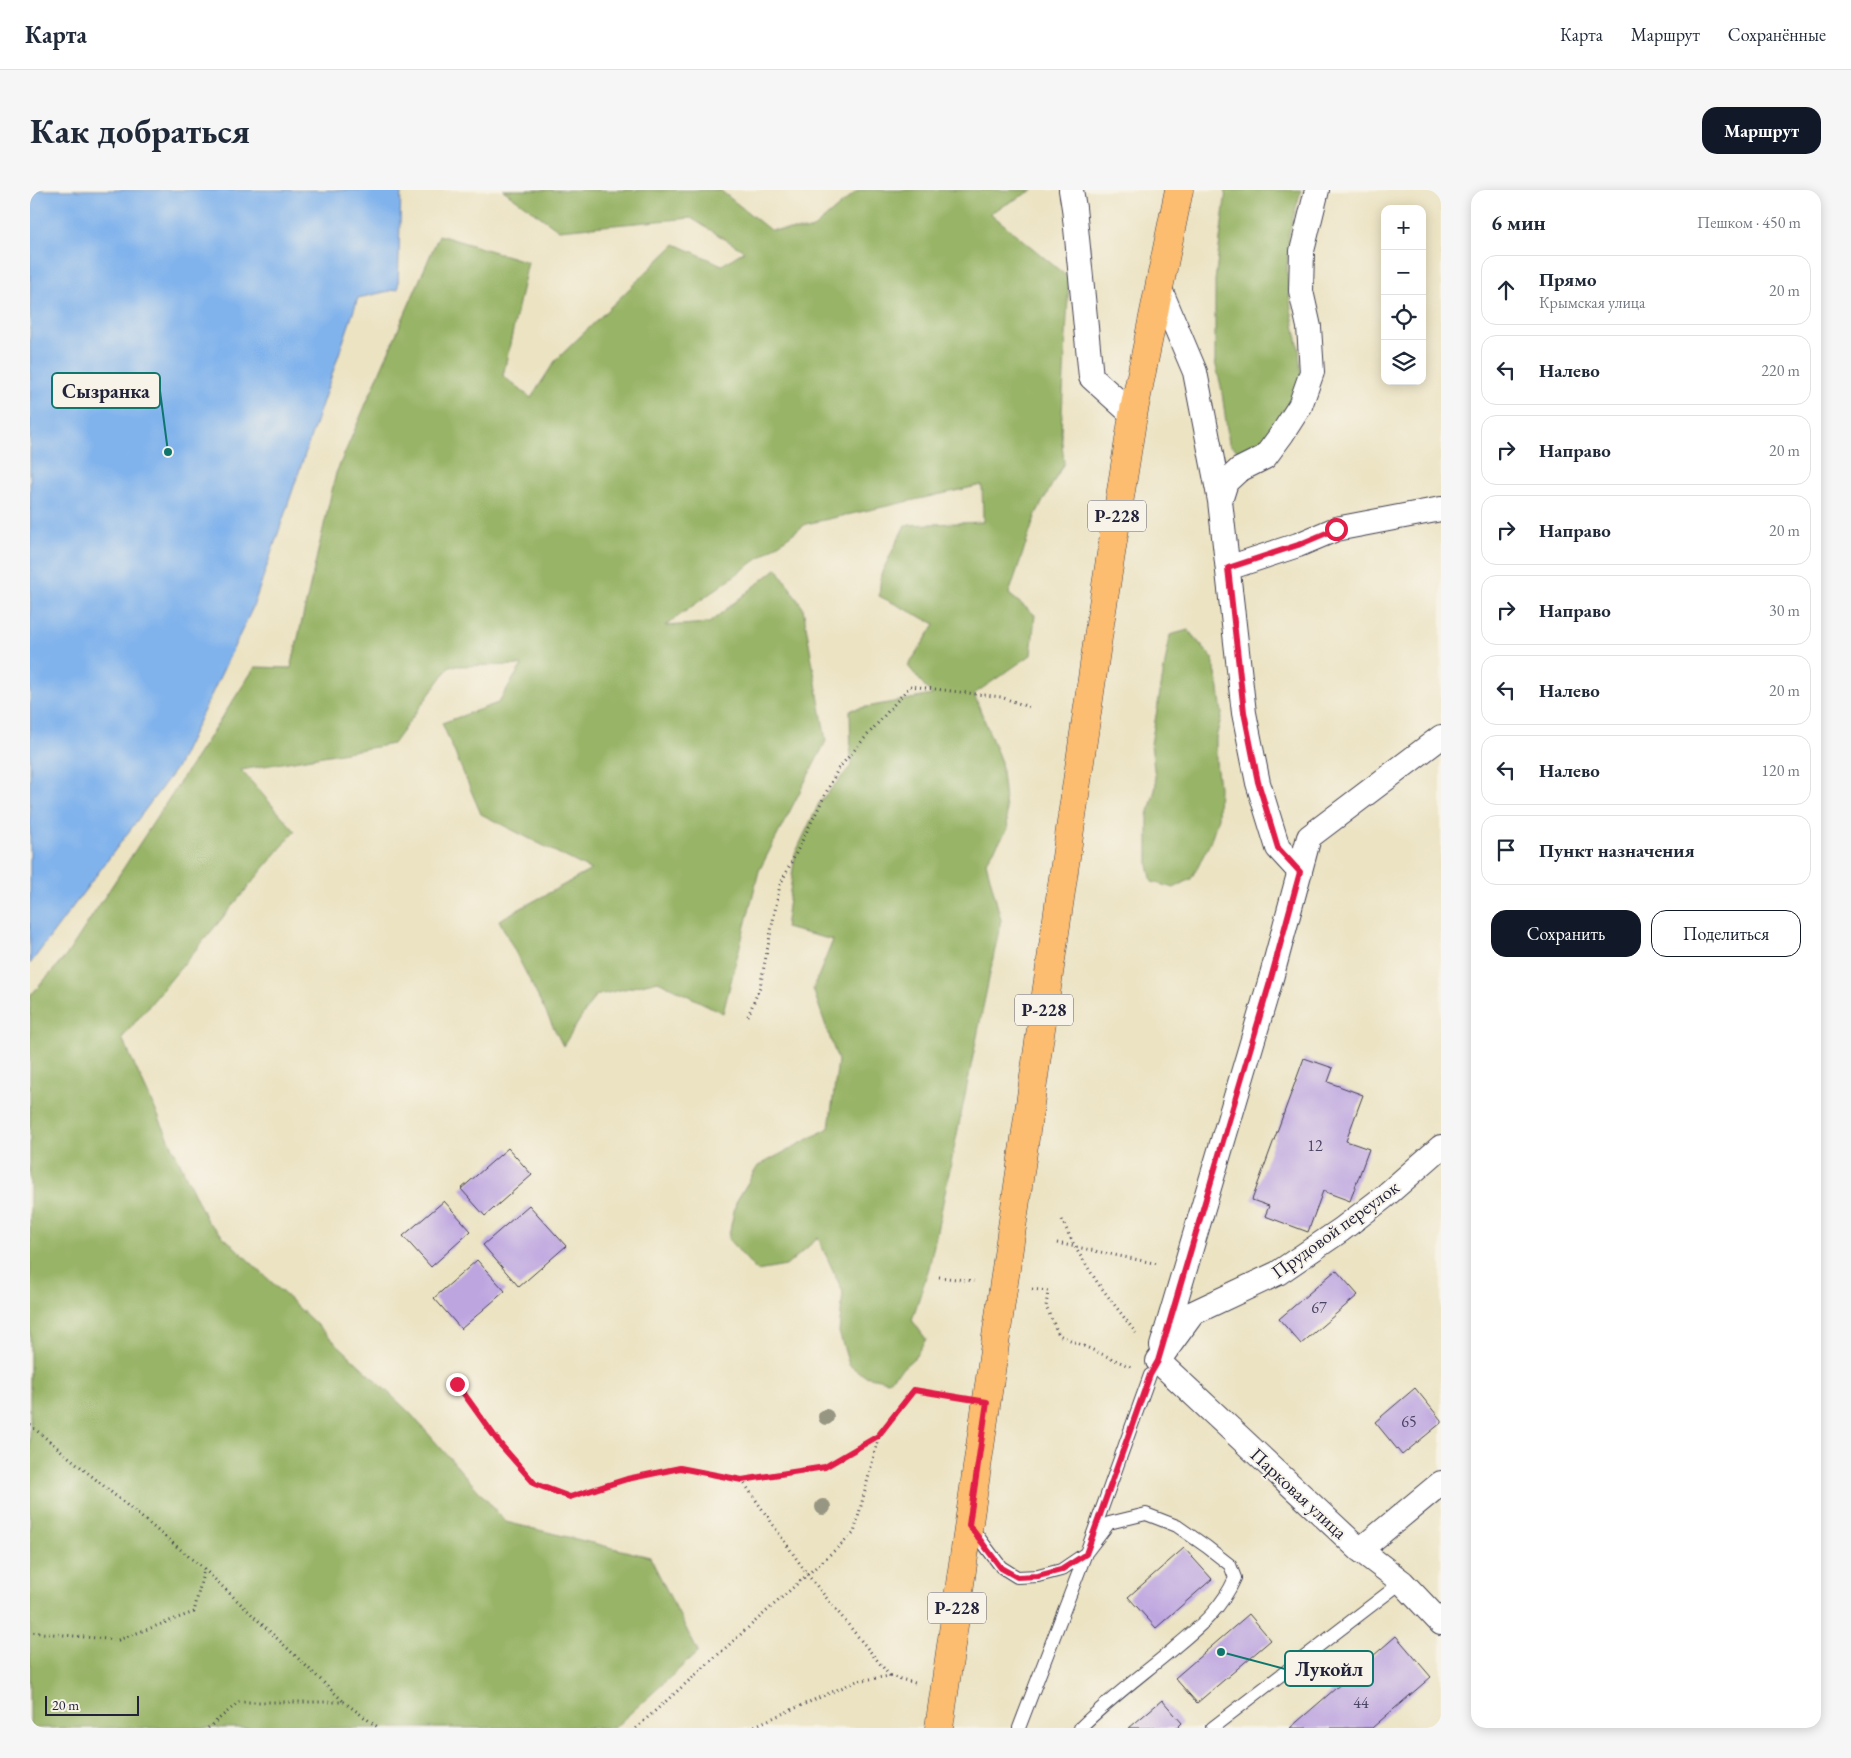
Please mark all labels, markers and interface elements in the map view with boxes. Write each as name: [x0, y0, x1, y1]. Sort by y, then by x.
text: Карта: [25, 19, 87, 50]
text: Карта: [1560, 23, 1603, 46]
text: Маршрут: [1631, 23, 1700, 46]
text: Сохранённые: [1728, 23, 1826, 46]
button: Маршрут: [1702, 107, 1821, 154]
text: Как добраться: [30, 108, 250, 153]
map controls: [1381, 205, 1426, 385]
button: +: [1381, 205, 1426, 250]
text: 6 мин: [1491, 209, 1546, 236]
text: Пешком · 450 m: [1697, 212, 1801, 233]
button: −: [1381, 250, 1426, 295]
text: Прямо: [1539, 267, 1597, 292]
icon: ahead: [1492, 276, 1520, 304]
text: 20 m: [1769, 280, 1800, 301]
text: Крымская улица: [1539, 292, 1645, 313]
button: locate: [1381, 295, 1426, 340]
button: layers: [1381, 340, 1426, 385]
icon: left: [1492, 356, 1520, 384]
text: Налево: [1539, 358, 1600, 383]
text: 220 m: [1761, 360, 1800, 381]
callout: Сызранка: [52, 373, 160, 408]
text: Сызранка: [62, 378, 150, 404]
icon: right: [1492, 436, 1520, 464]
text: Направо: [1539, 438, 1611, 463]
text: 20 m: [1769, 440, 1800, 461]
road number: Р-228: [1088, 500, 1146, 532]
icon: right: [1492, 516, 1520, 544]
route start: [1325, 518, 1348, 541]
text: Направо: [1539, 518, 1611, 543]
text: 20 m: [1769, 520, 1800, 541]
icon: right: [1492, 596, 1520, 624]
text: Направо: [1539, 598, 1611, 623]
text: 30 m: [1769, 600, 1800, 621]
icon: left: [1492, 676, 1520, 704]
text: Налево: [1539, 678, 1600, 703]
text: 20 m: [1769, 680, 1800, 701]
icon: left: [1492, 756, 1520, 784]
text: Налево: [1539, 758, 1600, 783]
text: 120 m: [1761, 760, 1800, 781]
icon: arrive: [1492, 836, 1520, 864]
text: Пункт назначения: [1539, 838, 1695, 863]
button: Сохранить: [1491, 910, 1641, 957]
button: Поделиться: [1651, 910, 1801, 957]
road number: Р-228: [1015, 994, 1073, 1026]
house number: 12: [1307, 1135, 1323, 1156]
street label: Прудовой переулок: [1266, 1175, 1404, 1284]
house number: 67: [1311, 1297, 1327, 1318]
route end: [446, 1373, 469, 1396]
house number: 65: [1401, 1411, 1417, 1432]
street label: Парковая улица: [1245, 1442, 1353, 1545]
road number: Р-228: [928, 1592, 986, 1624]
callout: Лукойл: [1285, 1651, 1373, 1686]
text: Лукойл: [1295, 1656, 1363, 1682]
house number: 44: [1353, 1692, 1369, 1713]
scale bar: [45, 1693, 139, 1716]
text: 20 m: [52, 1696, 79, 1714]

